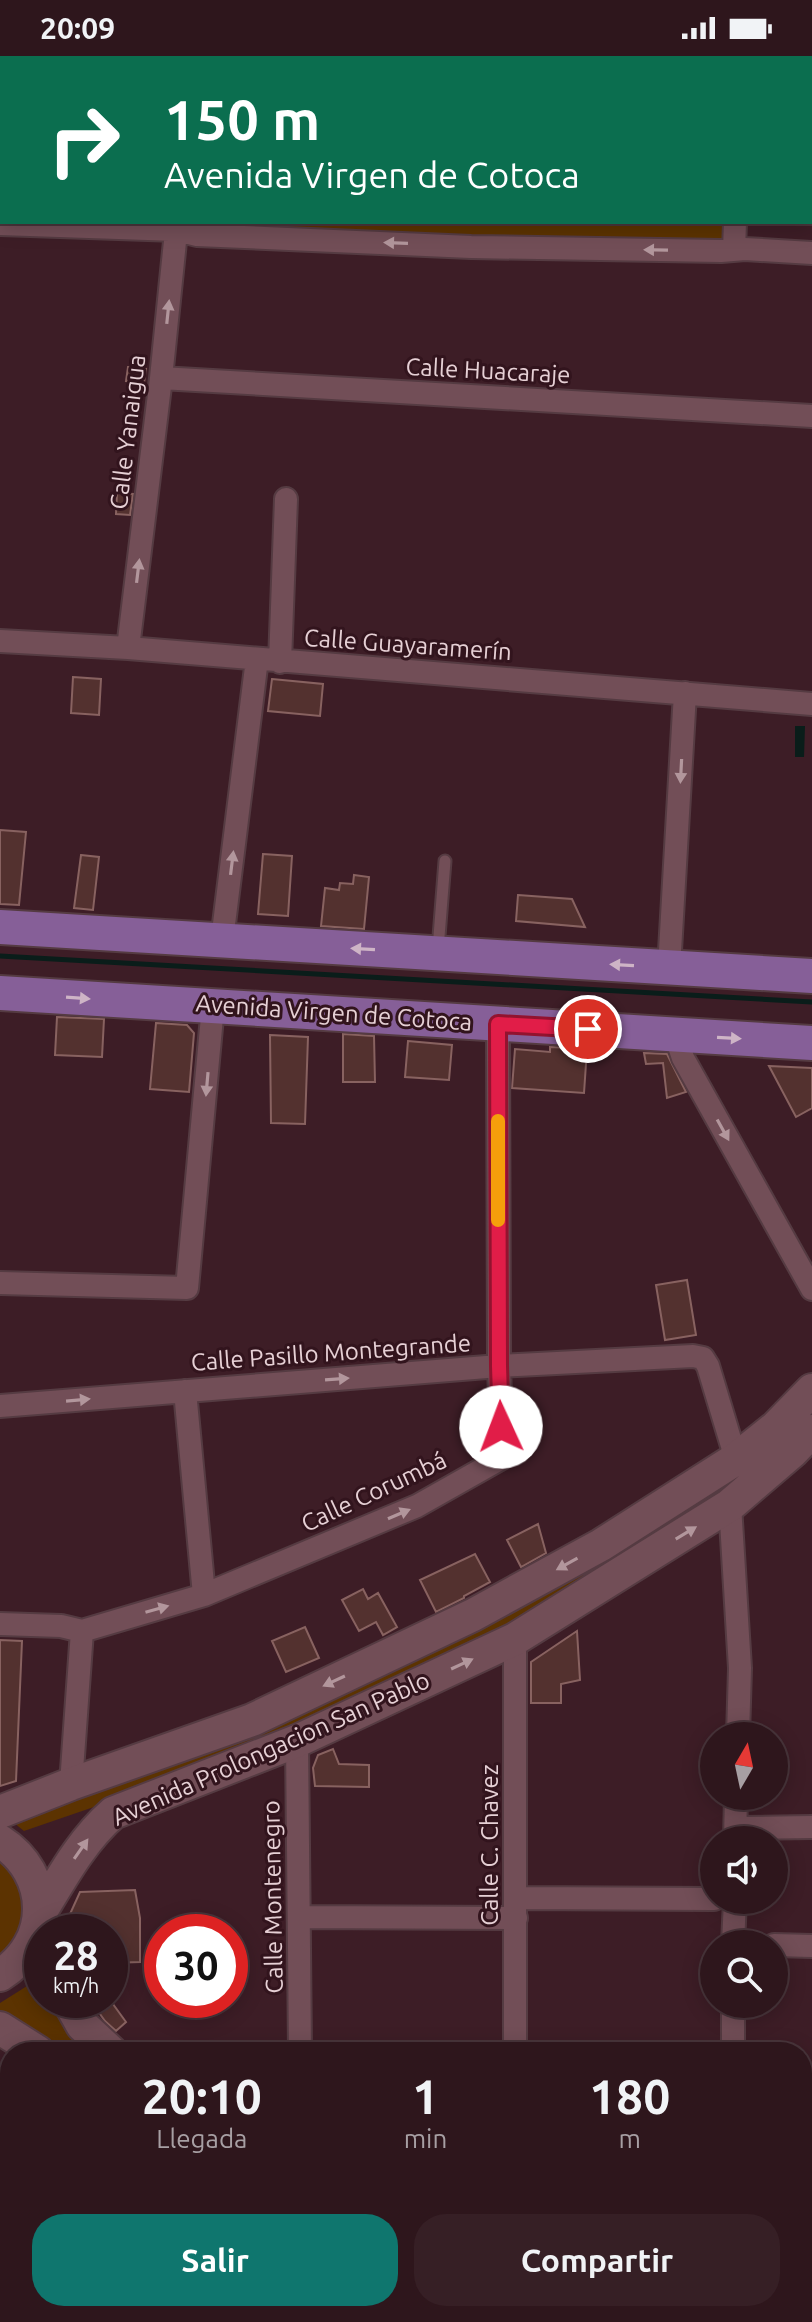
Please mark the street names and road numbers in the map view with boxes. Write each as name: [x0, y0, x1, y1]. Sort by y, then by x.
street label: Calle Yanaigua: [105, 353, 150, 511]
street label: Calle Huacaraje: [405, 353, 571, 388]
street label: Calle Guayaramerín: [303, 624, 513, 665]
street label: Avenida Virgen de Cotoca: [195, 989, 473, 1036]
street label: Calle Pasillo Montegrande: [190, 1329, 472, 1376]
street label: Calle Corumbá: [297, 1446, 451, 1537]
street label: Avenida Prolongacion San Pablo: [108, 1666, 434, 1831]
street label: Calle C. Chavez: [476, 1764, 503, 1926]
street label: Calle Montenegro: [257, 1800, 288, 1994]

